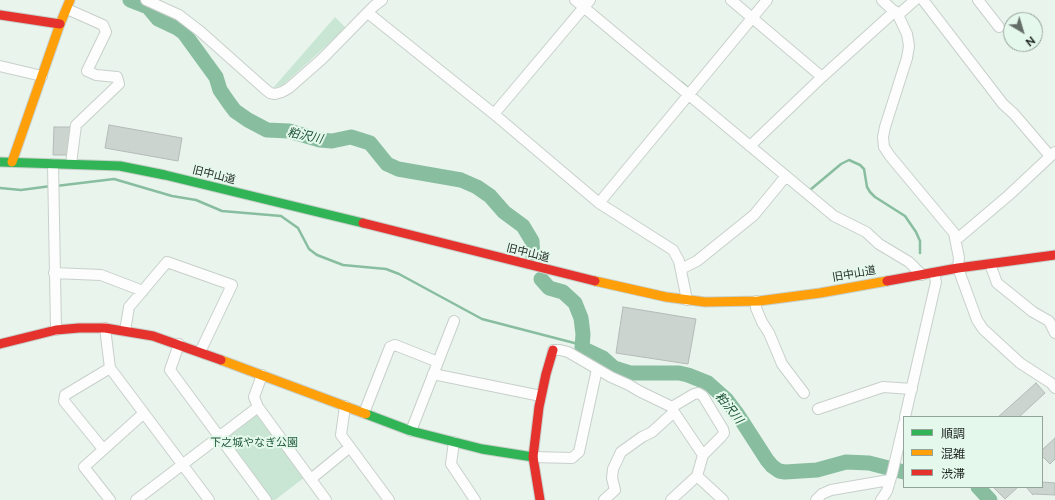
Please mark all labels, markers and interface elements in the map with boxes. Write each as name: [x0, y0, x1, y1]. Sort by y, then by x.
north arrow: [1003, 12, 1043, 52]
text: N: [1023, 33, 1037, 49]
water label: 粕沢川: [286, 125, 324, 147]
street label: 旧中山道: [191, 163, 237, 187]
street label: 旧中山道: [505, 241, 551, 265]
street label: 旧中山道: [831, 264, 877, 284]
water label: 粕沢川: [712, 389, 746, 427]
legend: [903, 416, 1043, 488]
text: 順調: [941, 427, 965, 441]
park label: 下之城やなぎ公園: [210, 436, 298, 450]
text: 混雑: [941, 447, 965, 461]
text: 渋滞: [941, 467, 965, 481]

